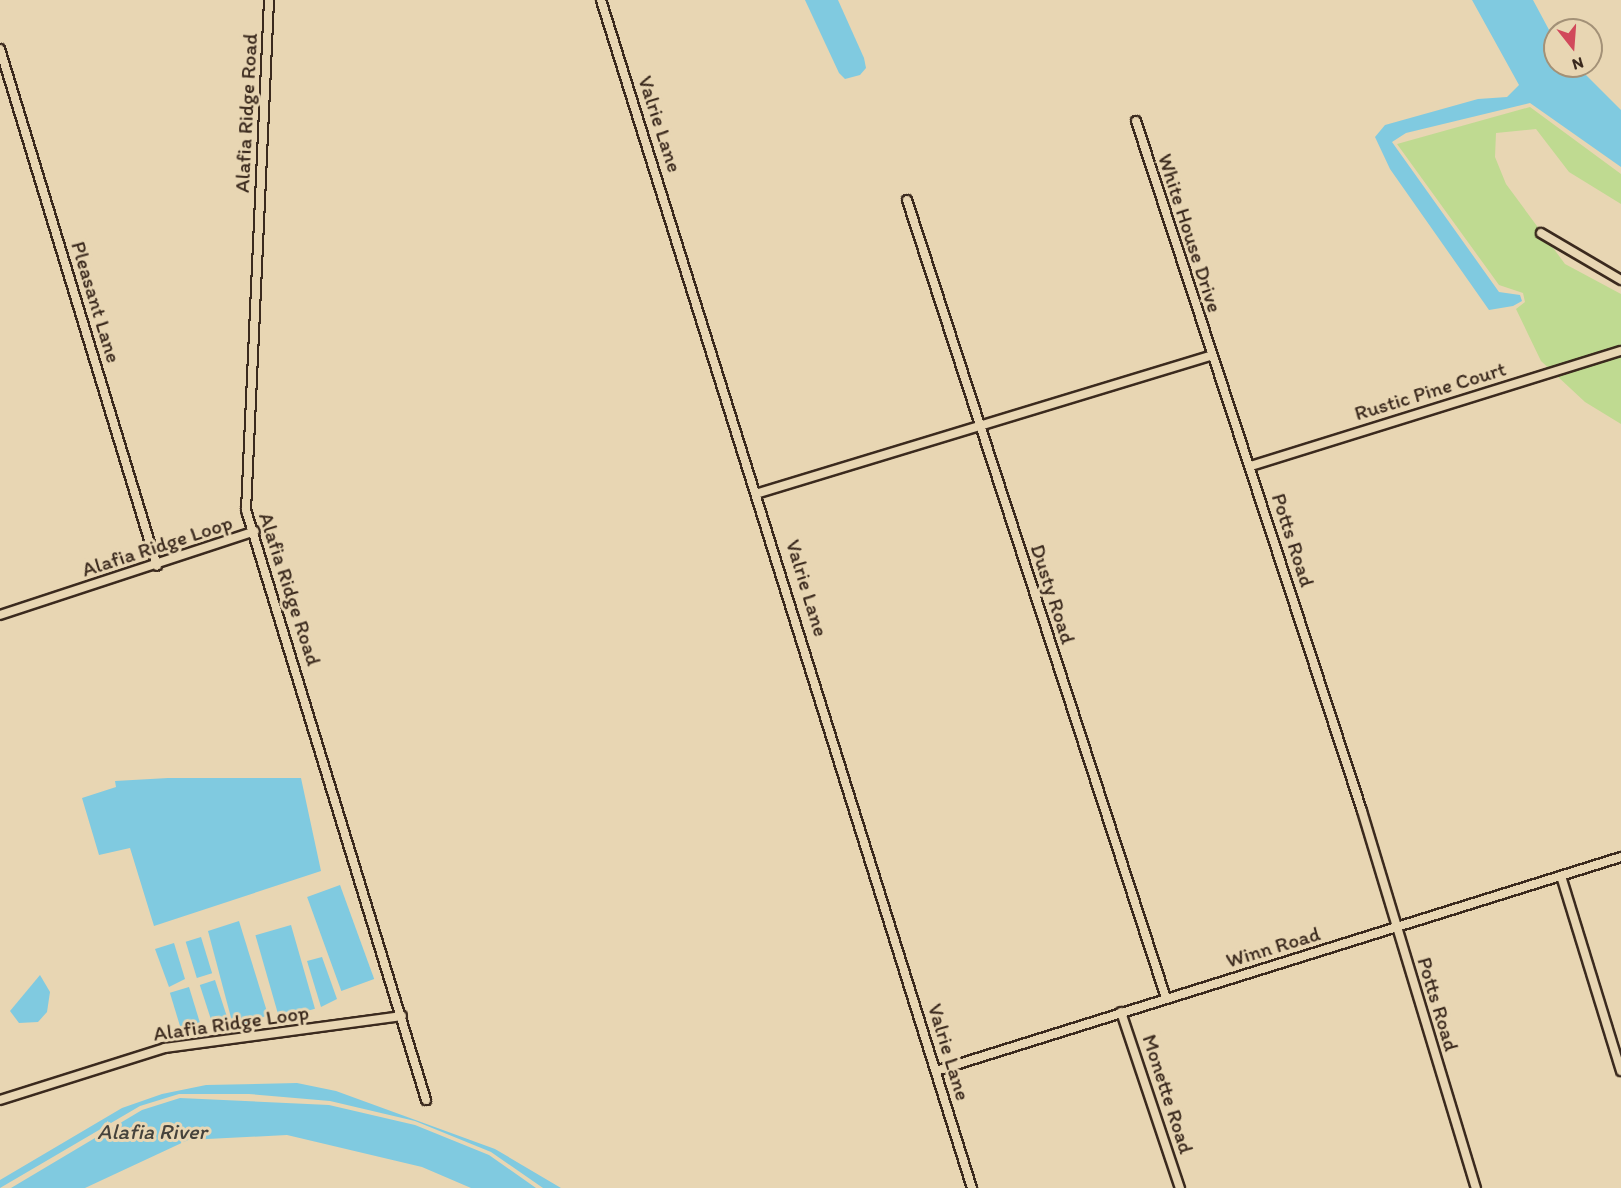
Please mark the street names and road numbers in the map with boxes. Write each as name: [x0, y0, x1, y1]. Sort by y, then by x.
street label: Alafia Ridge Road: [229, 33, 263, 193]
street label: Valrie Lane: [633, 73, 687, 175]
street label: White House Drive: [1152, 150, 1228, 316]
street label: Pleasant Lane: [65, 238, 127, 366]
street label: Rustic Pine Court: [1351, 356, 1509, 426]
street label: Potts Road: [1266, 490, 1320, 590]
street label: Alafia Ridge Loop: [79, 510, 235, 582]
street label: Alafia Ridge Road: [253, 510, 327, 668]
street label: Valrie Lane: [780, 537, 834, 639]
street label: Dusty Road: [1025, 541, 1081, 647]
street label: Winn Road: [1223, 921, 1323, 973]
street label: Potts Road: [1412, 954, 1464, 1054]
street label: Alafia Ridge Loop: [152, 1000, 310, 1046]
street label: Valrie Lane: [922, 1001, 976, 1103]
street label: Monette Road: [1137, 1031, 1199, 1157]

